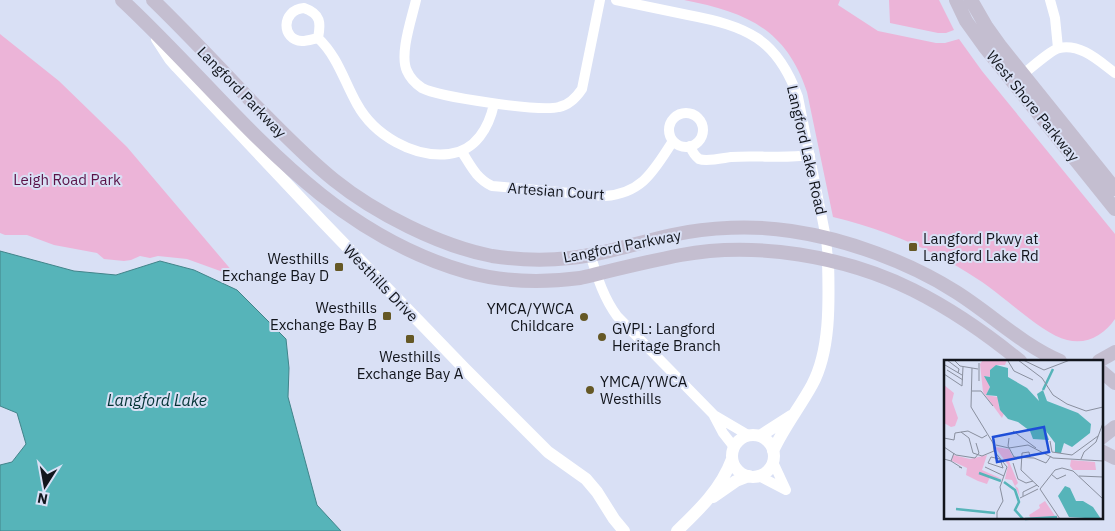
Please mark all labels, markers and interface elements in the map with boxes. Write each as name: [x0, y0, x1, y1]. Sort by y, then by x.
street label: Langford Parkway: [193, 42, 291, 142]
street label: West Shore Parkway: [982, 47, 1084, 166]
street label: Langford Lake Road: [783, 83, 831, 217]
park label: Leigh Road Park: [13, 170, 121, 189]
street label: Artesian Court: [507, 178, 605, 204]
street label: Langford Parkway: [561, 225, 683, 267]
place label: Langford Pkwy at Langford Lake Rd: [923, 229, 1039, 265]
street label: Westhills Drive: [339, 240, 423, 326]
marker: Langford Pkwy at Langford Lake Rd: [907, 241, 919, 253]
place label: Westhills Exchange Bay D: [222, 249, 329, 285]
marker: Westhills Exchange Bay D: [333, 261, 345, 273]
place label: Westhills Exchange Bay B: [270, 298, 377, 334]
place label: YMCA/YWCA Childcare: [487, 299, 574, 335]
marker: Westhills Exchange Bay B: [381, 310, 393, 322]
marker: YMCA/YWCA Childcare: [578, 311, 590, 323]
place label: GVPL: Langford Heritage Branch: [612, 319, 721, 355]
marker: GVPL: Langford Heritage Branch: [596, 331, 608, 343]
marker: Westhills Exchange Bay A: [404, 333, 416, 345]
place label: Westhills Exchange Bay A: [357, 347, 464, 383]
inset map: [944, 360, 1102, 518]
place label: YMCA/YWCA Westhills: [600, 372, 688, 408]
marker: YMCA/YWCA Westhills: [584, 384, 596, 396]
water label: Langford Lake: [107, 390, 207, 410]
north arrow: [20, 461, 70, 511]
text: N: [36, 489, 49, 509]

